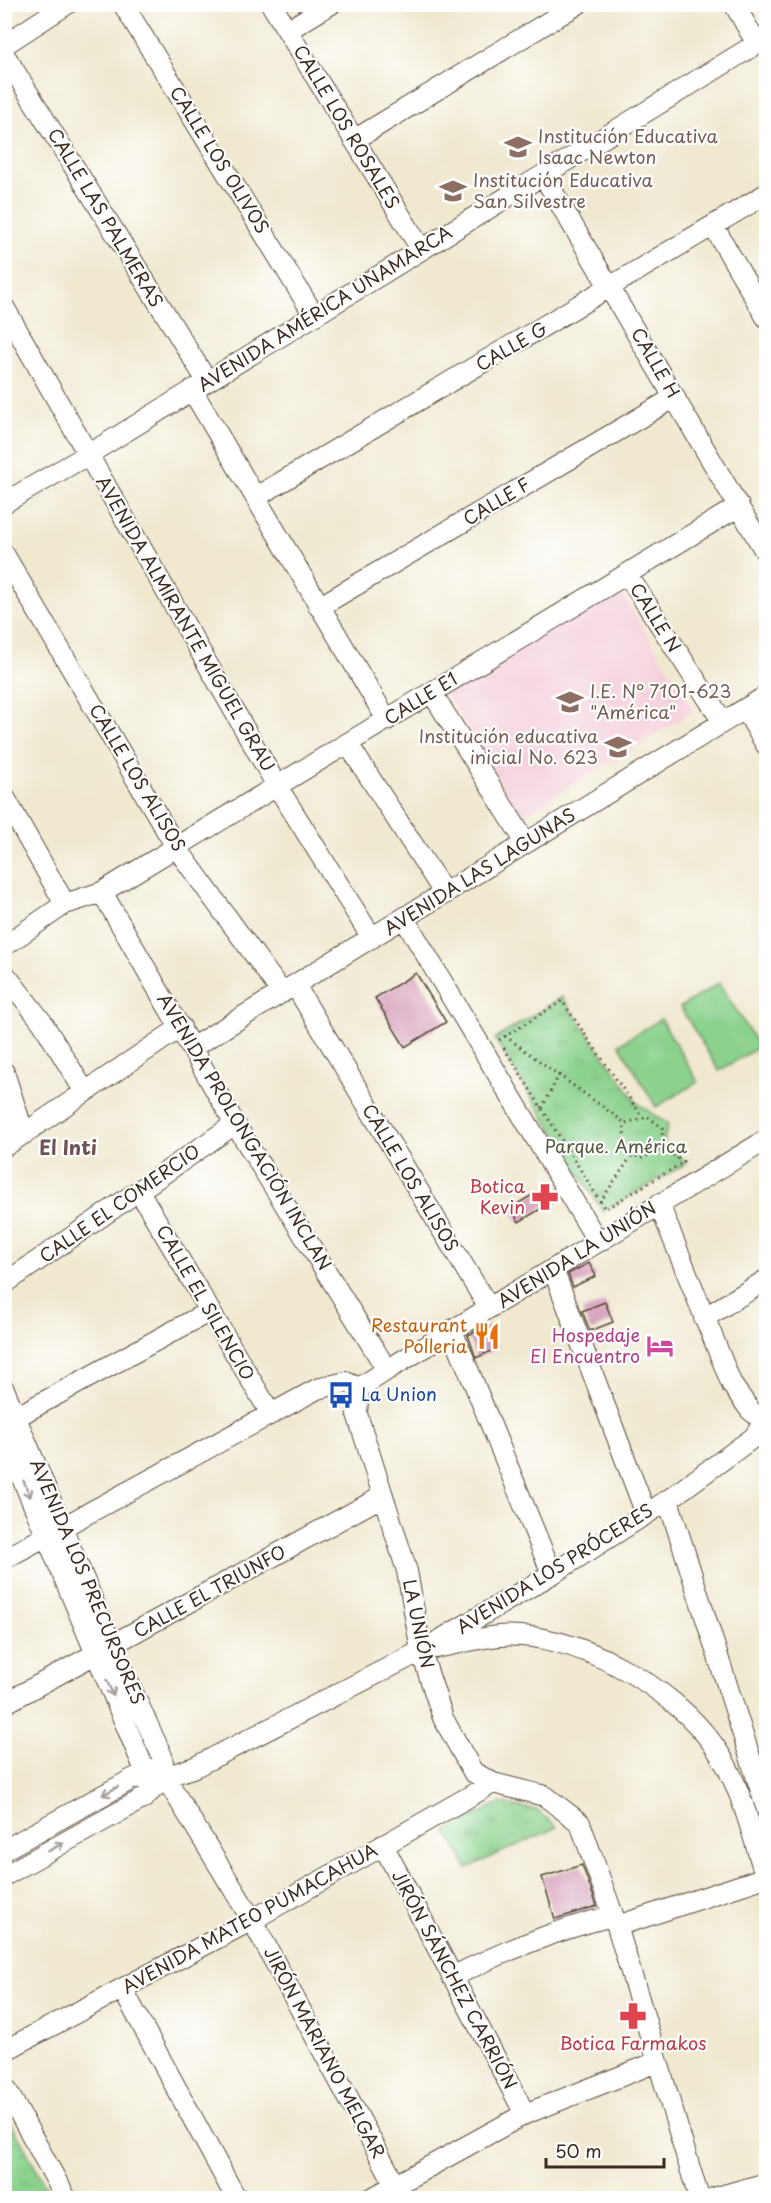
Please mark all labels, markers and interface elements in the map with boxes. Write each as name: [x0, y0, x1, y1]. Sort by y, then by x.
street label: CALLE LOS ROSALES: [288, 39, 407, 213]
street label: CALLE LOS OLIVOS: [164, 80, 277, 238]
street label: CALLE LAS PALMERAS: [42, 122, 171, 312]
place label: Institución Educativa Isaac Newton: [538, 122, 718, 170]
school or university icon: Institución Educativa Isaac Newton: [503, 132, 533, 162]
place label: Institución Educativa San Silvestre: [473, 166, 653, 214]
school or university icon: Institución Educativa San Silvestre: [438, 176, 468, 206]
street label: AVENIDA AMÉRICA UNAMARCA: [192, 218, 457, 397]
street label: CALLE G: [470, 314, 552, 377]
street label: CALLE H: [625, 322, 687, 402]
street label: AVENIDA ALMIRANTE MIGUEL GRAU: [90, 470, 282, 776]
street label: CALLE F: [458, 470, 535, 531]
street label: CALLE N: [624, 577, 688, 657]
street label: CALLE E1: [378, 665, 462, 731]
place label: I.E. N° 7101-623 "América": [590, 677, 731, 725]
school or university icon: I.E. N° 7101-623 "América": [555, 687, 585, 717]
street label: CALLE LOS ALISOS: [83, 698, 193, 856]
place label: Institución educativa inicial No. 623: [419, 722, 599, 770]
school or university icon: Institución educativa inicial No. 623: [603, 732, 633, 762]
street label: AVENIDA LAS LAGUNAS: [378, 801, 580, 941]
street label: AVENIDA PROLONGACIÓN INCLAN: [152, 988, 339, 1275]
street label: CALLE LOS ALISOS: [356, 1098, 466, 1256]
district label: El Inti: [39, 1132, 97, 1162]
park label: Parque. América: [545, 1132, 687, 1159]
street label: CALLE EL COMERCIO: [33, 1137, 205, 1269]
place label: Botica Kevin: [469, 1172, 526, 1220]
pharmacy icon: Botica Kevin: [530, 1182, 560, 1212]
street label: AVENIDA LA UNIÓN: [492, 1194, 661, 1314]
street label: CALLE EL SILENCIO: [151, 1219, 262, 1385]
place label: Restaurant Polleria: [371, 1311, 468, 1359]
restaurant icon: Restaurant Polleria: [472, 1321, 502, 1351]
place label: Hospedaje El Encuentro: [530, 1321, 640, 1369]
hotel icon: Hospedaje El Encuentro: [645, 1331, 675, 1361]
bus stop icon: La Union: [326, 1380, 356, 1410]
place label: La Union: [361, 1380, 437, 1407]
street label: AVENIDA LOS PRECURSORES: [24, 1454, 153, 1709]
one-way arrow: [22, 1479, 33, 1497]
street label: AVENIDA LOS PRÓCERES: [451, 1496, 658, 1640]
street label: CALLE EL TRIUNFO: [128, 1538, 290, 1644]
street label: LA UNIÓN: [397, 1577, 442, 1671]
one-way arrow: [105, 1678, 116, 1697]
one-way arrow: [102, 1785, 119, 1797]
street label: AVENIDA MATEO PUMACAHUA: [117, 1836, 382, 1999]
one-way arrow: [46, 1841, 64, 1852]
street label: JIRÓN SÁNCHEZ CARRIÓN: [386, 1865, 525, 2094]
street label: JIRÓN MARIANO MELGAR: [258, 1942, 393, 2163]
pharmacy icon: Botica Farmakos: [618, 2001, 648, 2031]
place label: Botica Farmakos: [560, 2029, 706, 2056]
scale bar: [546, 2131, 664, 2169]
text: 50 m: [555, 2137, 602, 2164]

